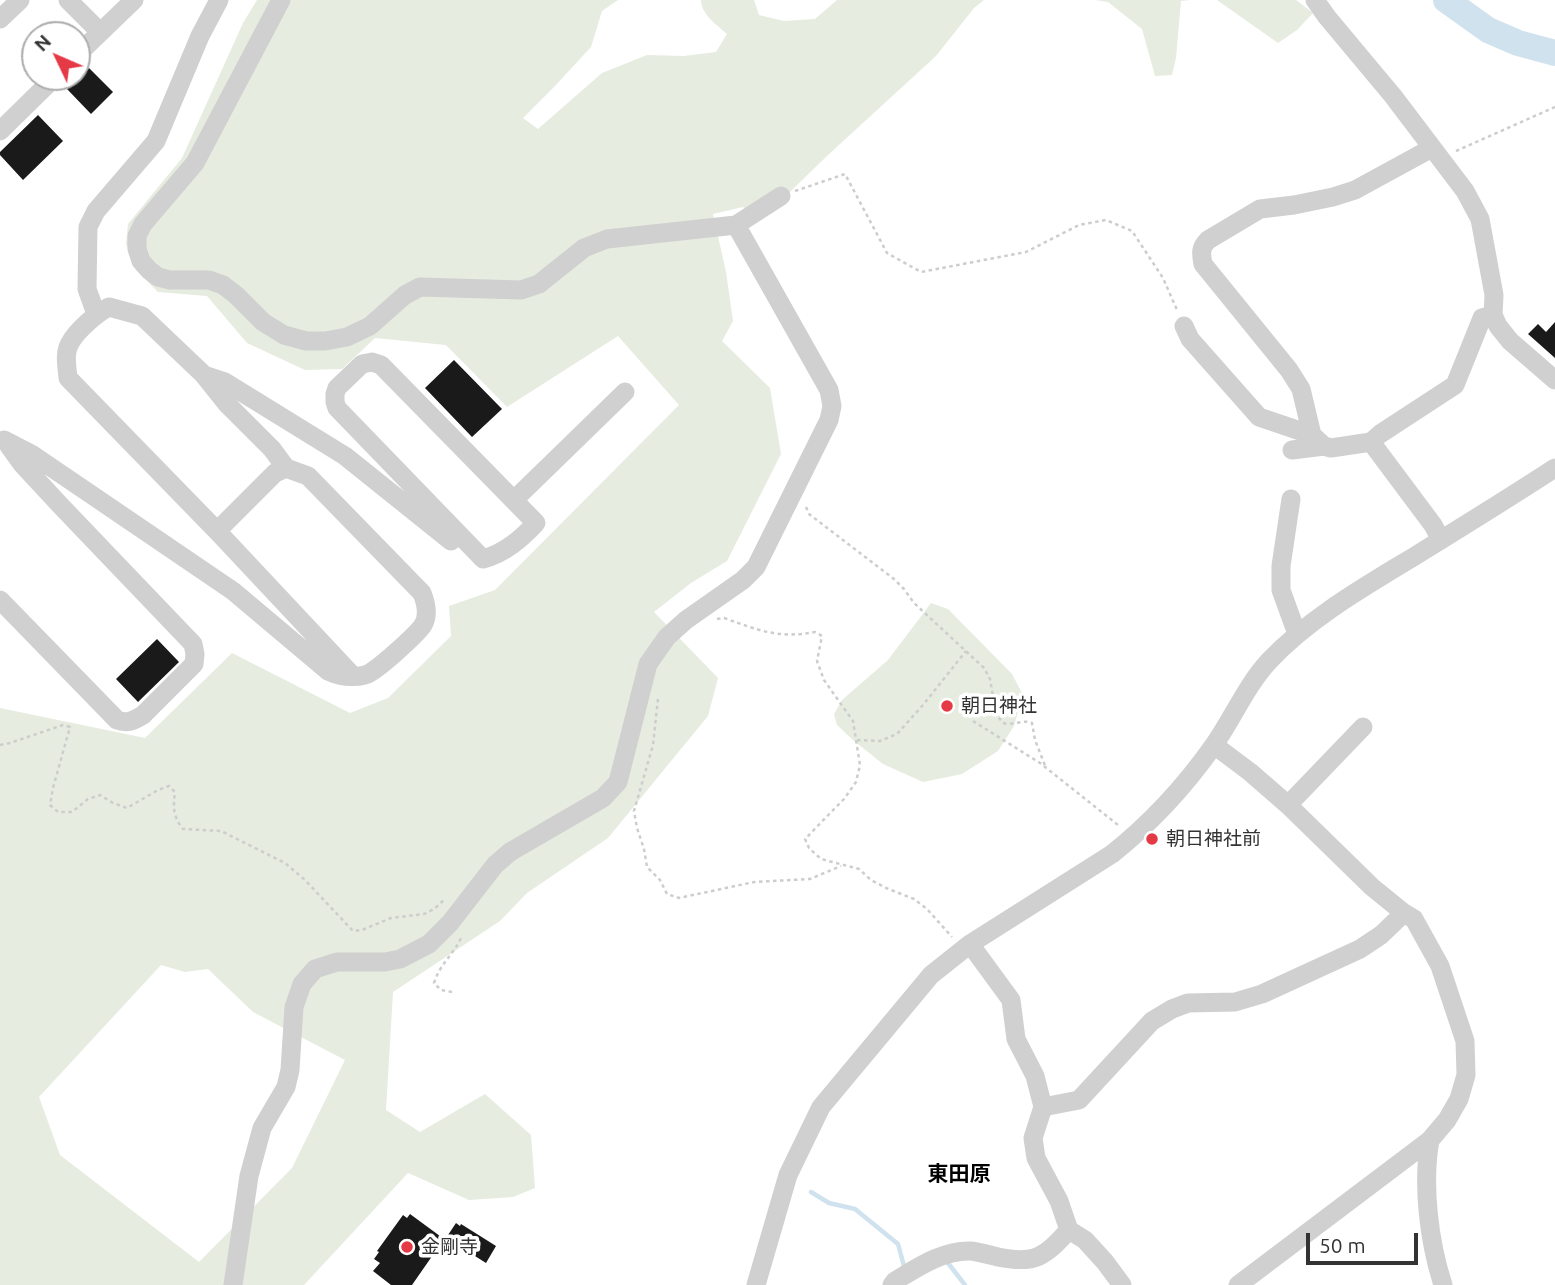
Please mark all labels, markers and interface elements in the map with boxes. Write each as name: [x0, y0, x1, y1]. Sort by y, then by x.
north arrow: [21, 21, 91, 91]
text: N: [29, 30, 55, 56]
place label: 朝日神社: [961, 695, 1037, 717]
marker: 朝日神社: [939, 698, 955, 714]
place label: 朝日神社前: [1166, 828, 1261, 850]
marker: 朝日神社前: [1144, 831, 1160, 847]
district label: 東田原: [928, 1161, 990, 1187]
scale bar: [1310, 1218, 1422, 1262]
text: 50 m: [1319, 1233, 1366, 1257]
place label: 金剛寺: [421, 1236, 478, 1258]
marker: 金剛寺: [399, 1239, 415, 1255]

